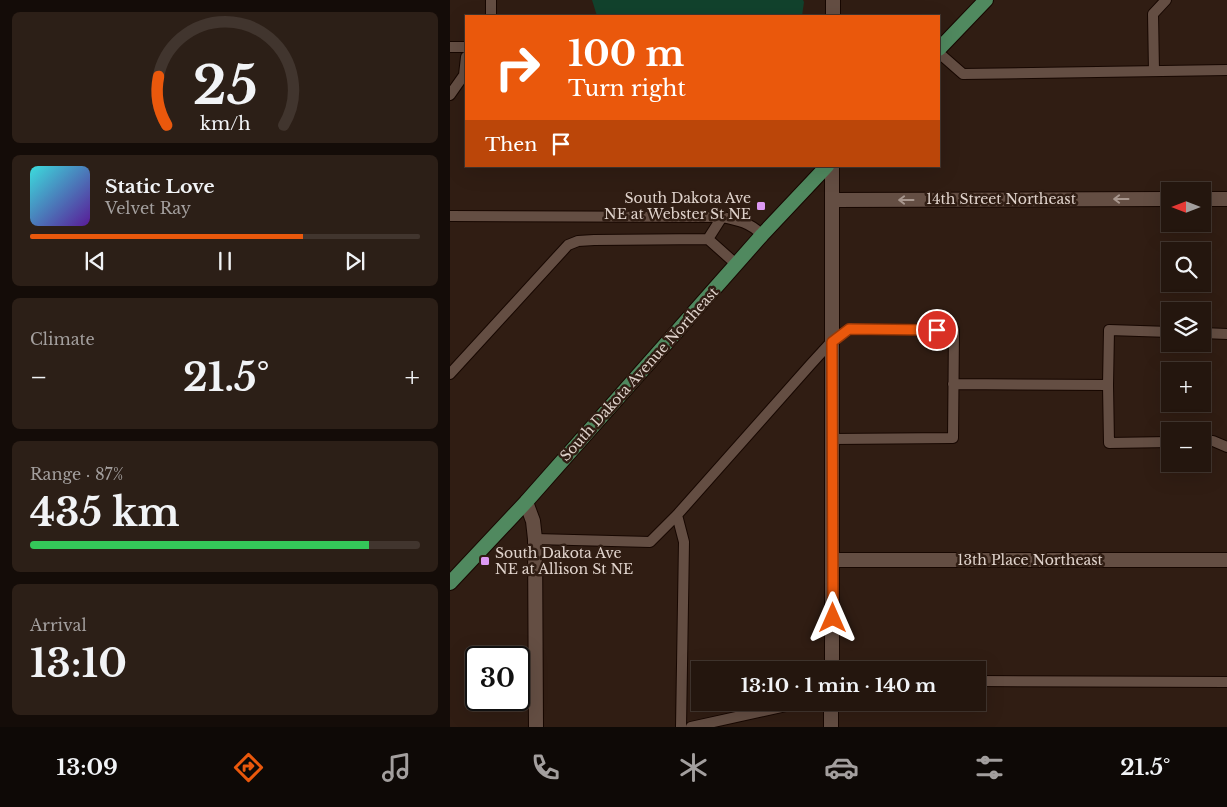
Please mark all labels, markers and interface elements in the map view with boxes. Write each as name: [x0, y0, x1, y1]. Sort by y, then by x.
text: 100 m: [568, 32, 684, 75]
icon: right: [485, 35, 550, 100]
text: 25: [193, 54, 257, 118]
text: Turn right: [568, 75, 686, 102]
text: km/h: [200, 113, 250, 135]
icon: arrive: [547, 130, 575, 158]
text: Then: [485, 133, 537, 156]
text: Static Love: [105, 175, 215, 198]
north arrow: [1161, 182, 1211, 232]
map controls: [1161, 182, 1211, 472]
place label: South Dakota Ave NE at Webster St NE: [604, 189, 751, 223]
street label: 14th Street Northeast: [926, 190, 1077, 208]
one-way arrow: [1114, 194, 1130, 204]
one-way arrow: [899, 195, 915, 205]
text: Velvet Ray: [105, 198, 191, 218]
marker: South Dakota Ave NE at Webster St NE: [755, 200, 767, 212]
button: search: [1161, 242, 1211, 292]
icon: previous: [81, 247, 109, 275]
icon: pause: [211, 247, 239, 275]
icon: next: [341, 247, 369, 275]
street label: South Dakota Avenue Northeast: [556, 283, 722, 465]
button: layers: [1161, 302, 1211, 352]
pin: [916, 309, 958, 351]
icon: arrive: [923, 316, 951, 344]
text: Climate: [30, 329, 95, 349]
text: 21.5°: [183, 354, 269, 401]
text: −: [30, 360, 48, 395]
text: +: [405, 360, 420, 395]
button: +: [1161, 362, 1211, 412]
button: −: [1161, 422, 1211, 472]
text: Range · 87%: [30, 464, 123, 484]
text: 435 km: [30, 489, 179, 536]
place label: South Dakota Ave NE at Allison St NE: [495, 544, 633, 578]
street label: 13th Place Northeast: [957, 551, 1104, 569]
marker: South Dakota Ave NE at Allison St NE: [479, 555, 491, 567]
position arrow: [806, 591, 858, 643]
text: Arrival: [30, 615, 87, 635]
text: 13:10: [30, 640, 127, 687]
speed limit sign: 30: [465, 646, 530, 711]
text: 13:10 · 1 min · 140 m: [741, 674, 936, 697]
icon: directions: [231, 750, 266, 785]
icon: music: [379, 750, 414, 785]
icon: phone: [528, 750, 563, 785]
icon: climate: [676, 750, 711, 785]
icon: car: [824, 750, 859, 785]
icon: filters: [972, 750, 1007, 785]
text: 13:09: [57, 754, 118, 781]
text: 21.5°: [1120, 754, 1170, 781]

